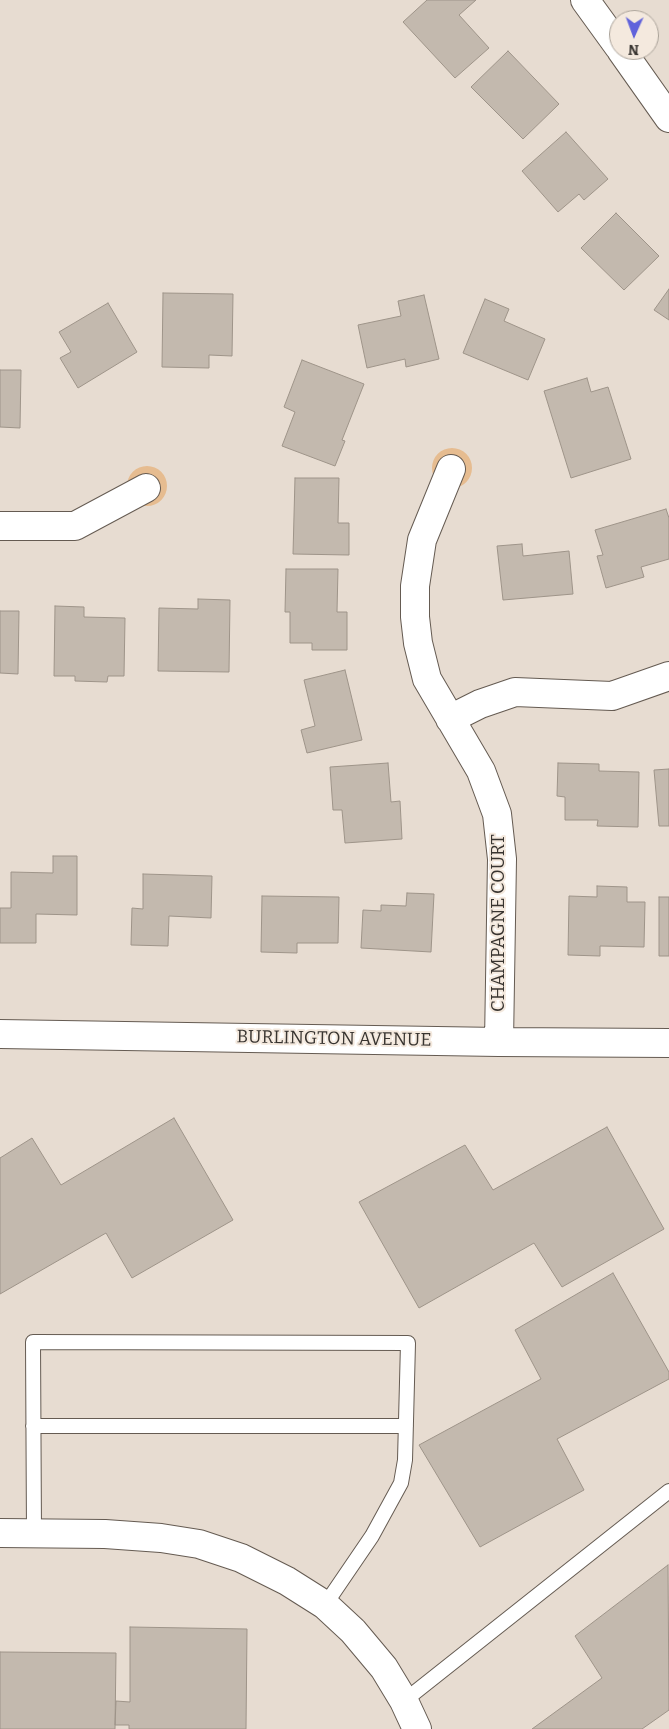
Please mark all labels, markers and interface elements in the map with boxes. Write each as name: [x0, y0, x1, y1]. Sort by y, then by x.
north arrow: [609, 10, 659, 60]
text: N: [628, 41, 639, 58]
street label: CHAMPAGNE COURT: [488, 834, 510, 1012]
street label: BURLINGTON AVENUE: [236, 1027, 432, 1051]

